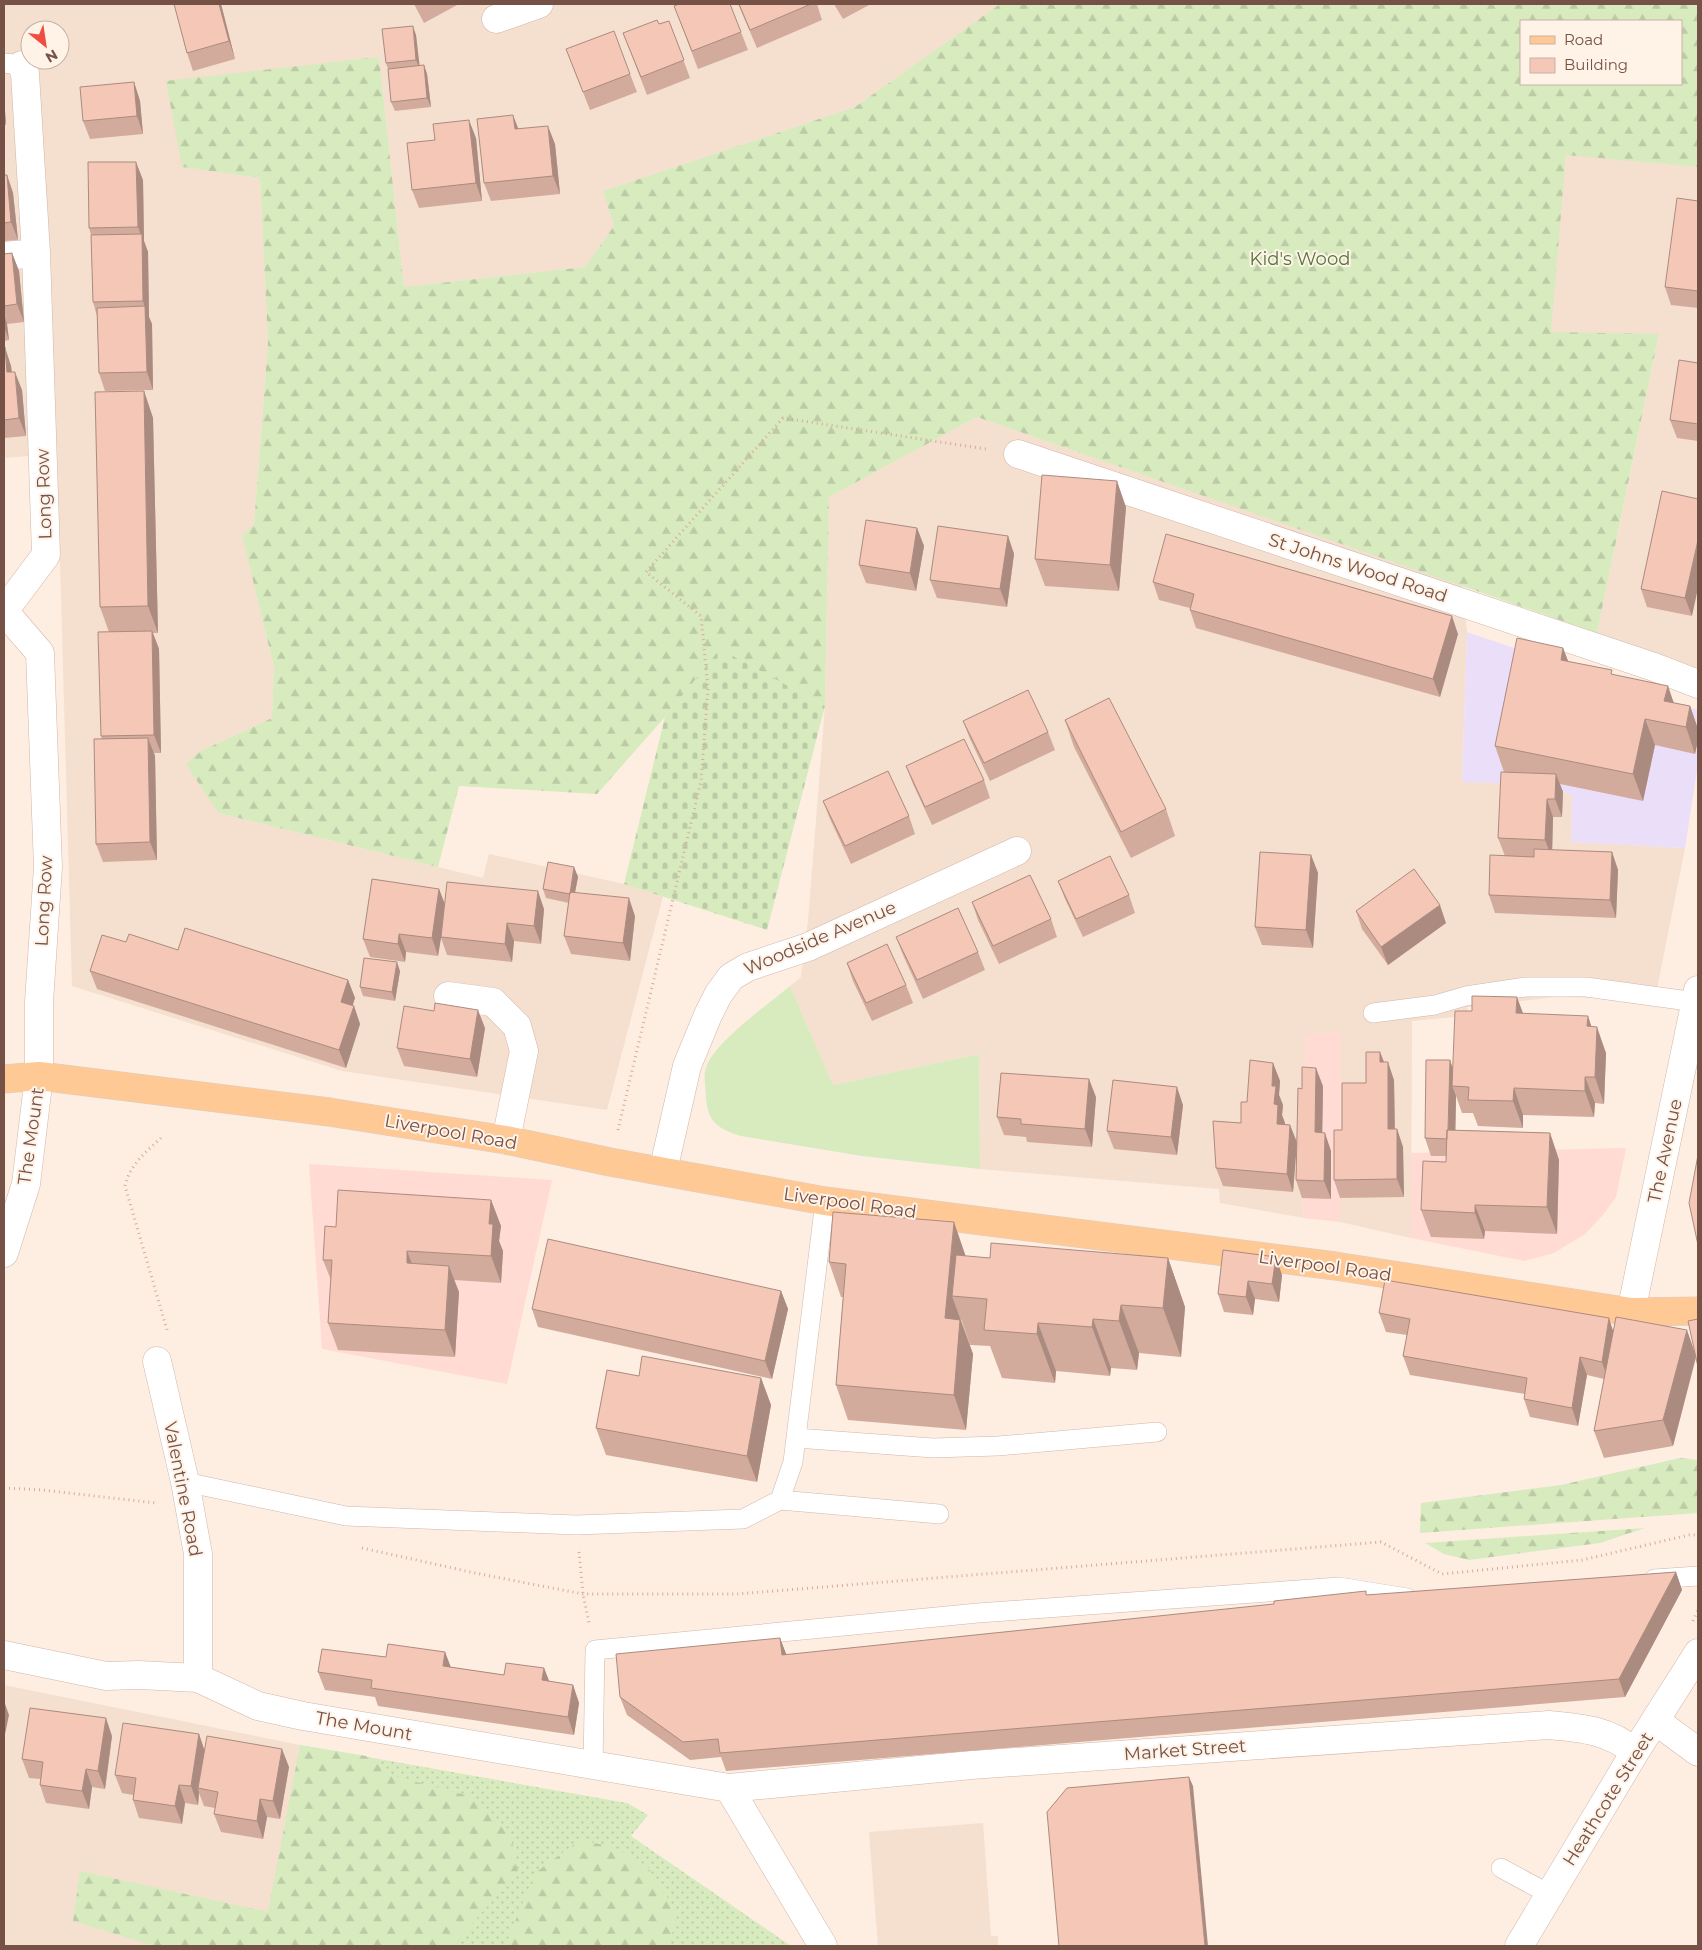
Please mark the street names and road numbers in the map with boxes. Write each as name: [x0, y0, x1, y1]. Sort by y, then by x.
street label: Long Row: [31, 448, 57, 540]
street label: St Johns Wood Road: [1266, 529, 1450, 607]
street label: Long Row: [31, 855, 57, 947]
street label: Woodside Avenue: [741, 896, 899, 980]
street label: The Mount: [13, 1086, 49, 1186]
street label: The Avenue: [1643, 1097, 1687, 1205]
street label: Liverpool Road: [383, 1110, 519, 1154]
street label: Liverpool Road: [782, 1183, 918, 1223]
street label: Liverpool Road: [1257, 1246, 1393, 1286]
street label: Valentine Road: [159, 1420, 207, 1558]
street label: The Mount: [314, 1707, 414, 1745]
street label: Heathcote Street: [1558, 1728, 1658, 1870]
street label: Market Street: [1123, 1735, 1247, 1765]

